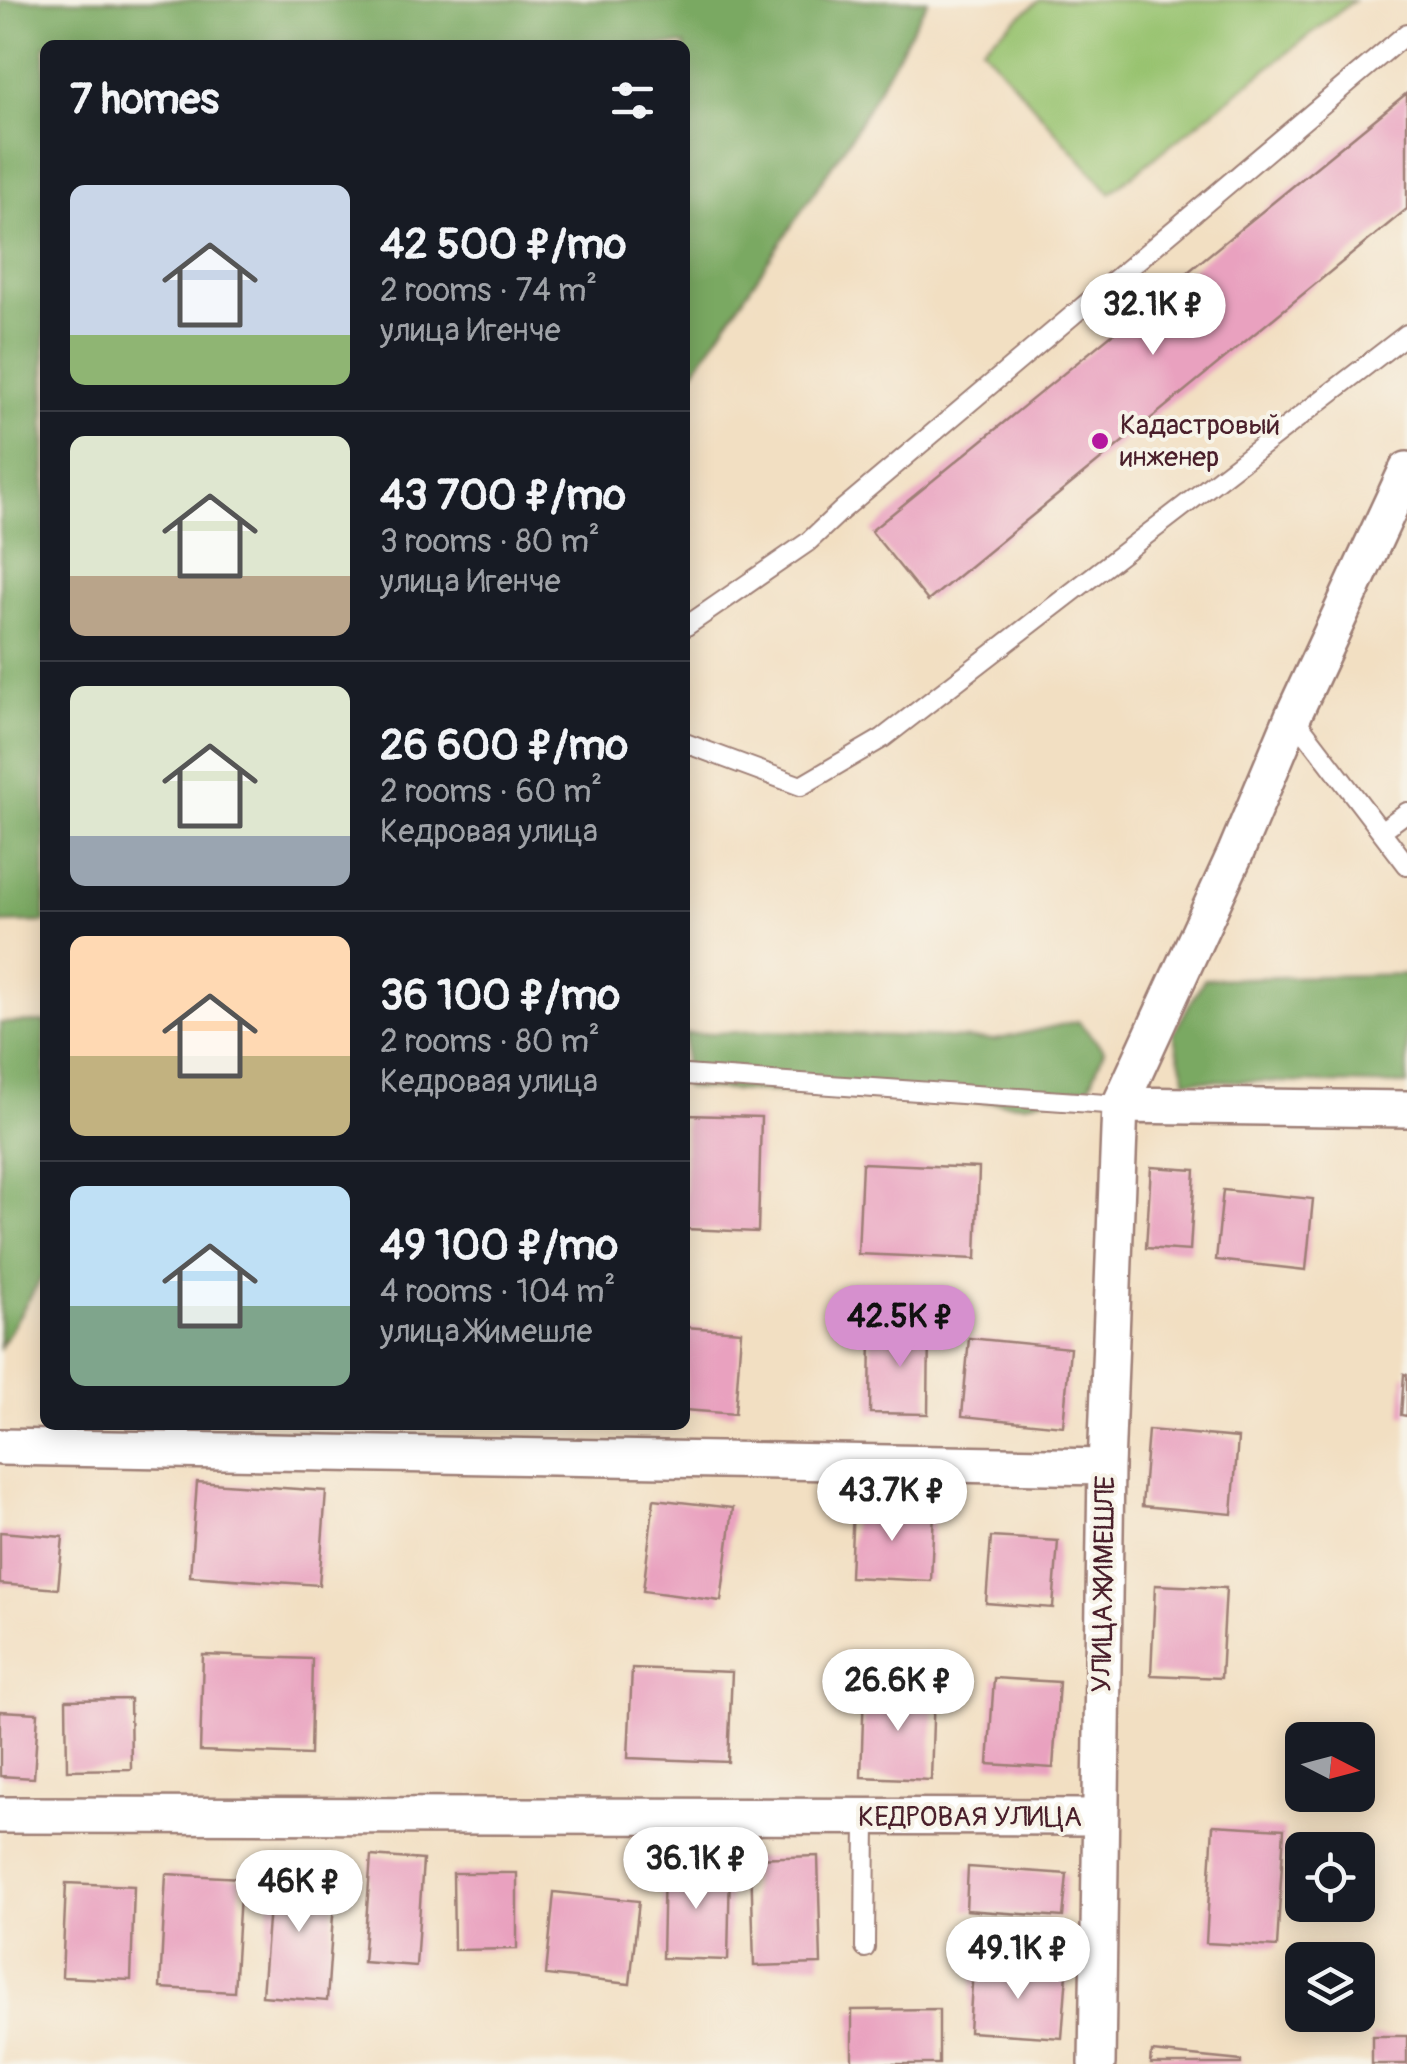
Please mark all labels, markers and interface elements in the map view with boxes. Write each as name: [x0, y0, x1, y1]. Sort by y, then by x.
icon: filters: [605, 73, 660, 128]
text: 7 homes: [70, 74, 219, 126]
text: 42 500 ₽/mo: [380, 219, 626, 271]
icon: home: [150, 225, 270, 345]
text: 2 rooms · 74 m²: [380, 271, 597, 311]
pin: 32.1K ₽: [1061, 273, 1245, 358]
text: 32.1K ₽: [1103, 285, 1203, 325]
text: улица Игенче: [380, 311, 560, 351]
place label: Кадастровый инженер: [1120, 408, 1280, 475]
marker: Кадастровый инженер: [1089, 430, 1111, 452]
text: 43 700 ₽/mo: [380, 470, 626, 522]
icon: home: [150, 476, 270, 596]
text: 3 rooms · 80 m²: [380, 522, 600, 562]
text: улица Игенче: [380, 562, 560, 602]
text: 26 600 ₽/mo: [380, 720, 628, 772]
icon: home: [150, 726, 270, 846]
text: 2 rooms · 60 m²: [380, 772, 602, 812]
text: Кедровая улица: [380, 812, 598, 852]
text: 36 100 ₽/mo: [380, 970, 620, 1022]
icon: home: [150, 976, 270, 1096]
text: 2 rooms · 80 m²: [380, 1022, 600, 1062]
text: Кедровая улица: [380, 1062, 598, 1102]
text: 49 100 ₽/mo: [380, 1220, 618, 1272]
icon: home: [150, 1226, 270, 1346]
text: 4 rooms · 104 m²: [380, 1272, 615, 1312]
pin: 42.5K ₽: [808, 1285, 992, 1370]
text: 42.5K ₽: [847, 1297, 953, 1337]
text: улица Жимешле: [380, 1312, 592, 1352]
pin: 43.7K ₽: [800, 1459, 984, 1544]
text: 43.7K ₽: [839, 1471, 945, 1511]
street label: УЛИЦА ЖИМЕШЛЕ: [1085, 1475, 1123, 1693]
pin: 26.6K ₽: [806, 1649, 990, 1734]
text: 26.6K ₽: [844, 1661, 952, 1701]
north arrow: [1285, 1722, 1375, 1812]
map controls: [1285, 1722, 1375, 2032]
street label: КЕДРОВАЯ УЛИЦА: [858, 1800, 1082, 1835]
pin: 36.1K ₽: [604, 1827, 788, 1912]
button: locate: [1285, 1832, 1375, 1922]
text: 36.1K ₽: [645, 1839, 747, 1879]
pin: 46K ₽: [229, 1850, 369, 1935]
text: 46K ₽: [258, 1862, 340, 1902]
pin: 49.1K ₽: [926, 1917, 1110, 2002]
text: 49.1K ₽: [968, 1929, 1068, 1969]
button: layers: [1285, 1942, 1375, 2032]

